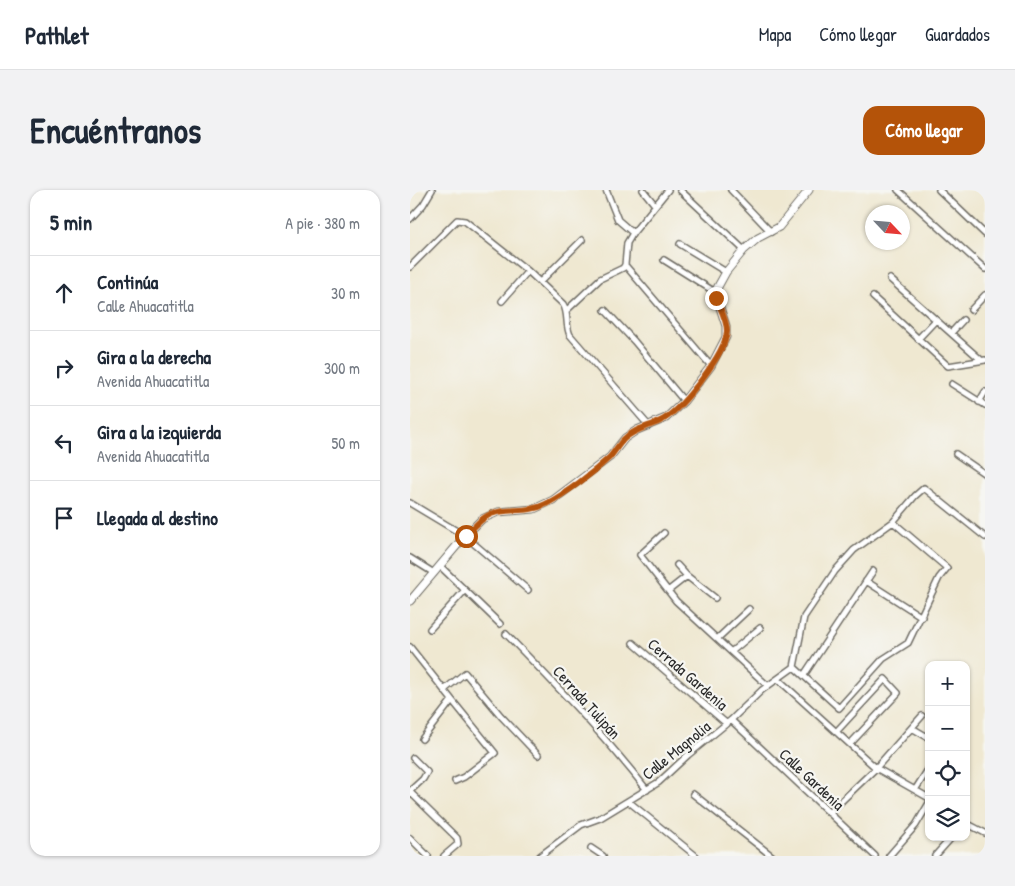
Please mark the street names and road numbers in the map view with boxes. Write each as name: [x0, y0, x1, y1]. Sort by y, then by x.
street label: Cerrada Gardenia: [643, 633, 733, 715]
street label: Cerrada Tulipán: [548, 660, 626, 744]
street label: Calle Magnolia: [637, 715, 715, 785]
street label: Calle Gardenia: [775, 743, 849, 815]

